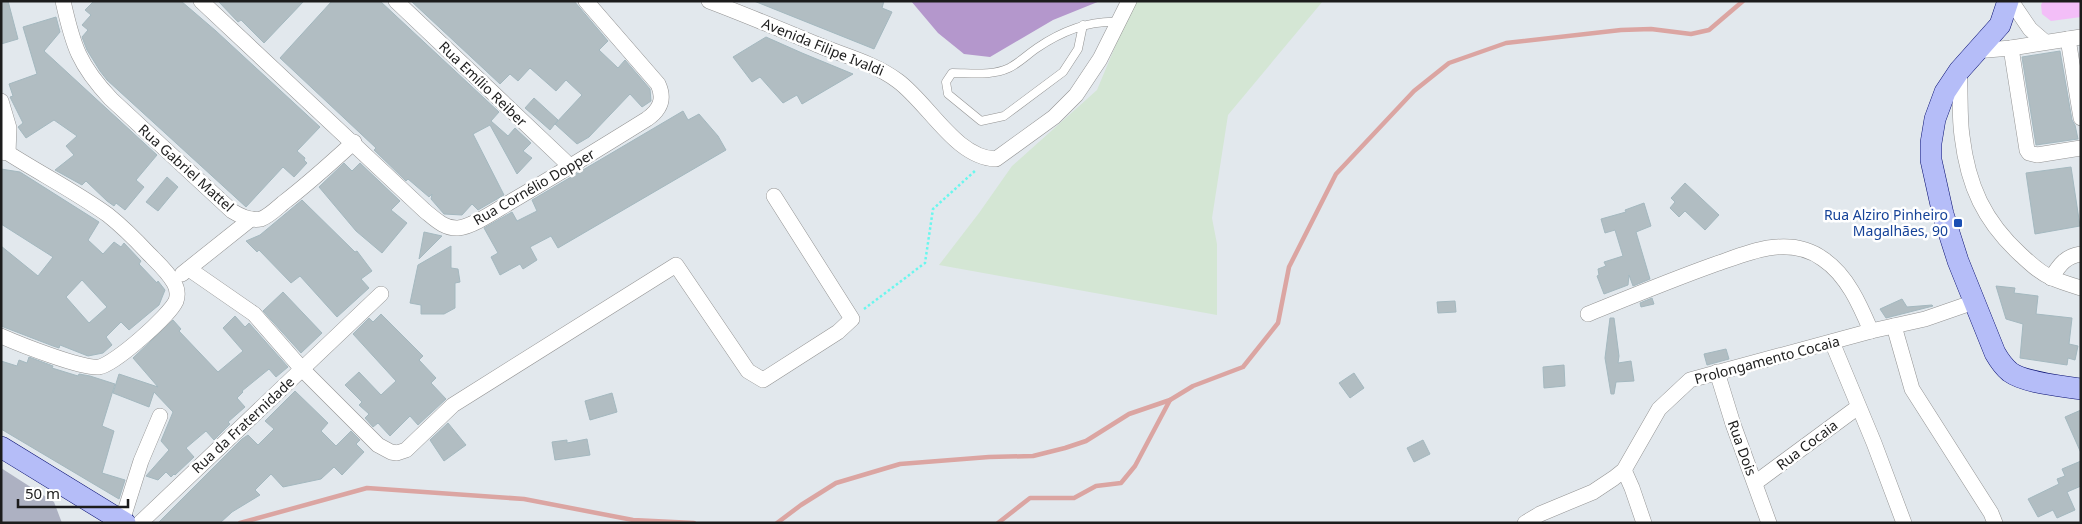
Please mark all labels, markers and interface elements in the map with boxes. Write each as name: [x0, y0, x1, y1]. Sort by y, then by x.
street label: Avenida Filipe Ivaldi: [759, 13, 887, 80]
street label: Rua Emílio Reiber: [435, 37, 532, 131]
street label: Rua Gabriel Mattel: [135, 120, 238, 216]
street label: Rua Cornélio Dopper: [469, 144, 598, 229]
place label: Rua Alziro Pinheiro Magalhães, 90: [1824, 205, 1948, 240]
marker: Rua Alziro Pinheiro Magalhães, 90: [1952, 217, 1964, 229]
street label: Prolongamento Cocaia: [1692, 331, 1842, 388]
street label: Rua da Fraternidade: [187, 372, 298, 477]
street label: Rua Cocaia: [1772, 415, 1841, 474]
street label: Rua Dois: [1724, 417, 1761, 479]
scale bar: [18, 476, 128, 508]
text: 50 m: [25, 483, 60, 503]

